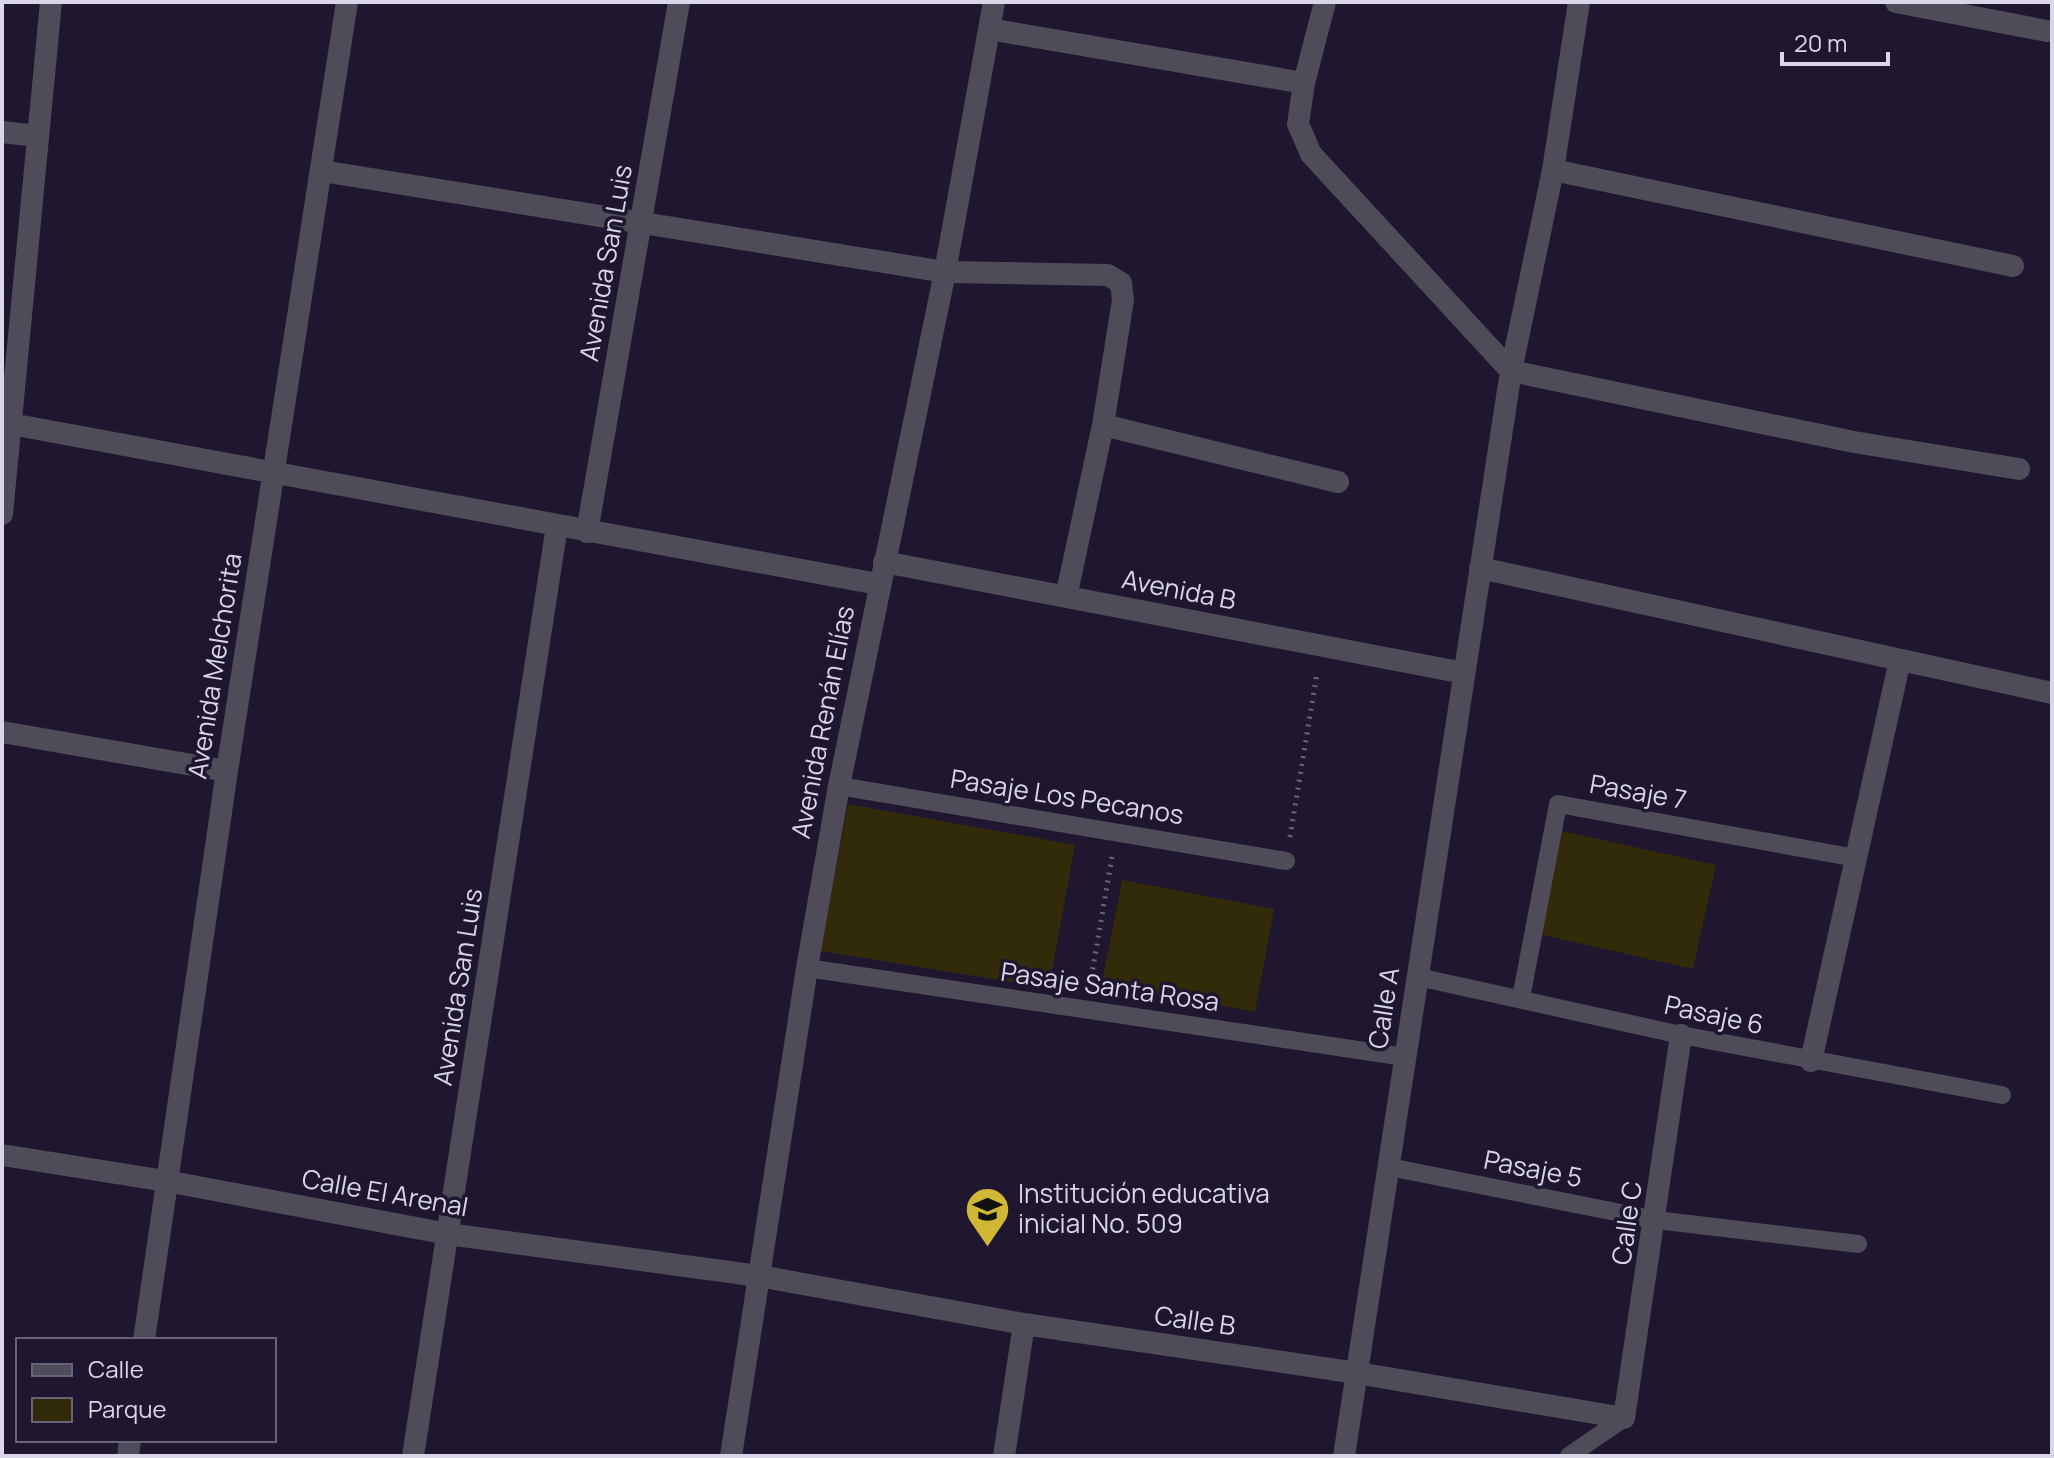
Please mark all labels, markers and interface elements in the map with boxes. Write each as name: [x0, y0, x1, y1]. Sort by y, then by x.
scale bar: [1782, 16, 1888, 66]
text: 20 m: [1794, 26, 1847, 59]
street label: Avenida San Luis: [570, 162, 640, 364]
street label: Avenida Melchorita: [178, 550, 250, 781]
street label: Avenida B: [1119, 560, 1239, 618]
street label: Avenida Renán Elías: [782, 602, 862, 841]
street label: Pasaje Los Pecanos: [948, 760, 1186, 832]
street label: Pasaje 7: [1587, 765, 1689, 817]
street label: Avenida San Luis: [424, 886, 490, 1088]
street label: Pasaje Santa Rosa: [999, 953, 1222, 1019]
street label: Calle A: [1359, 965, 1407, 1051]
street label: Pasaje 6: [1661, 986, 1767, 1042]
street label: Pasaje 5: [1481, 1141, 1585, 1195]
street label: Calle El Arenal: [299, 1160, 471, 1224]
place label: Institución educativa inicial No. 509: [1018, 1175, 1270, 1241]
street label: Calle C: [1602, 1179, 1650, 1267]
school or university icon: Institución educativa inicial No. 509: [963, 1185, 1011, 1248]
street label: Calle B: [1152, 1297, 1238, 1344]
legend: [16, 1338, 276, 1442]
text: Calle: [88, 1352, 144, 1385]
text: Parque: [88, 1392, 166, 1425]

